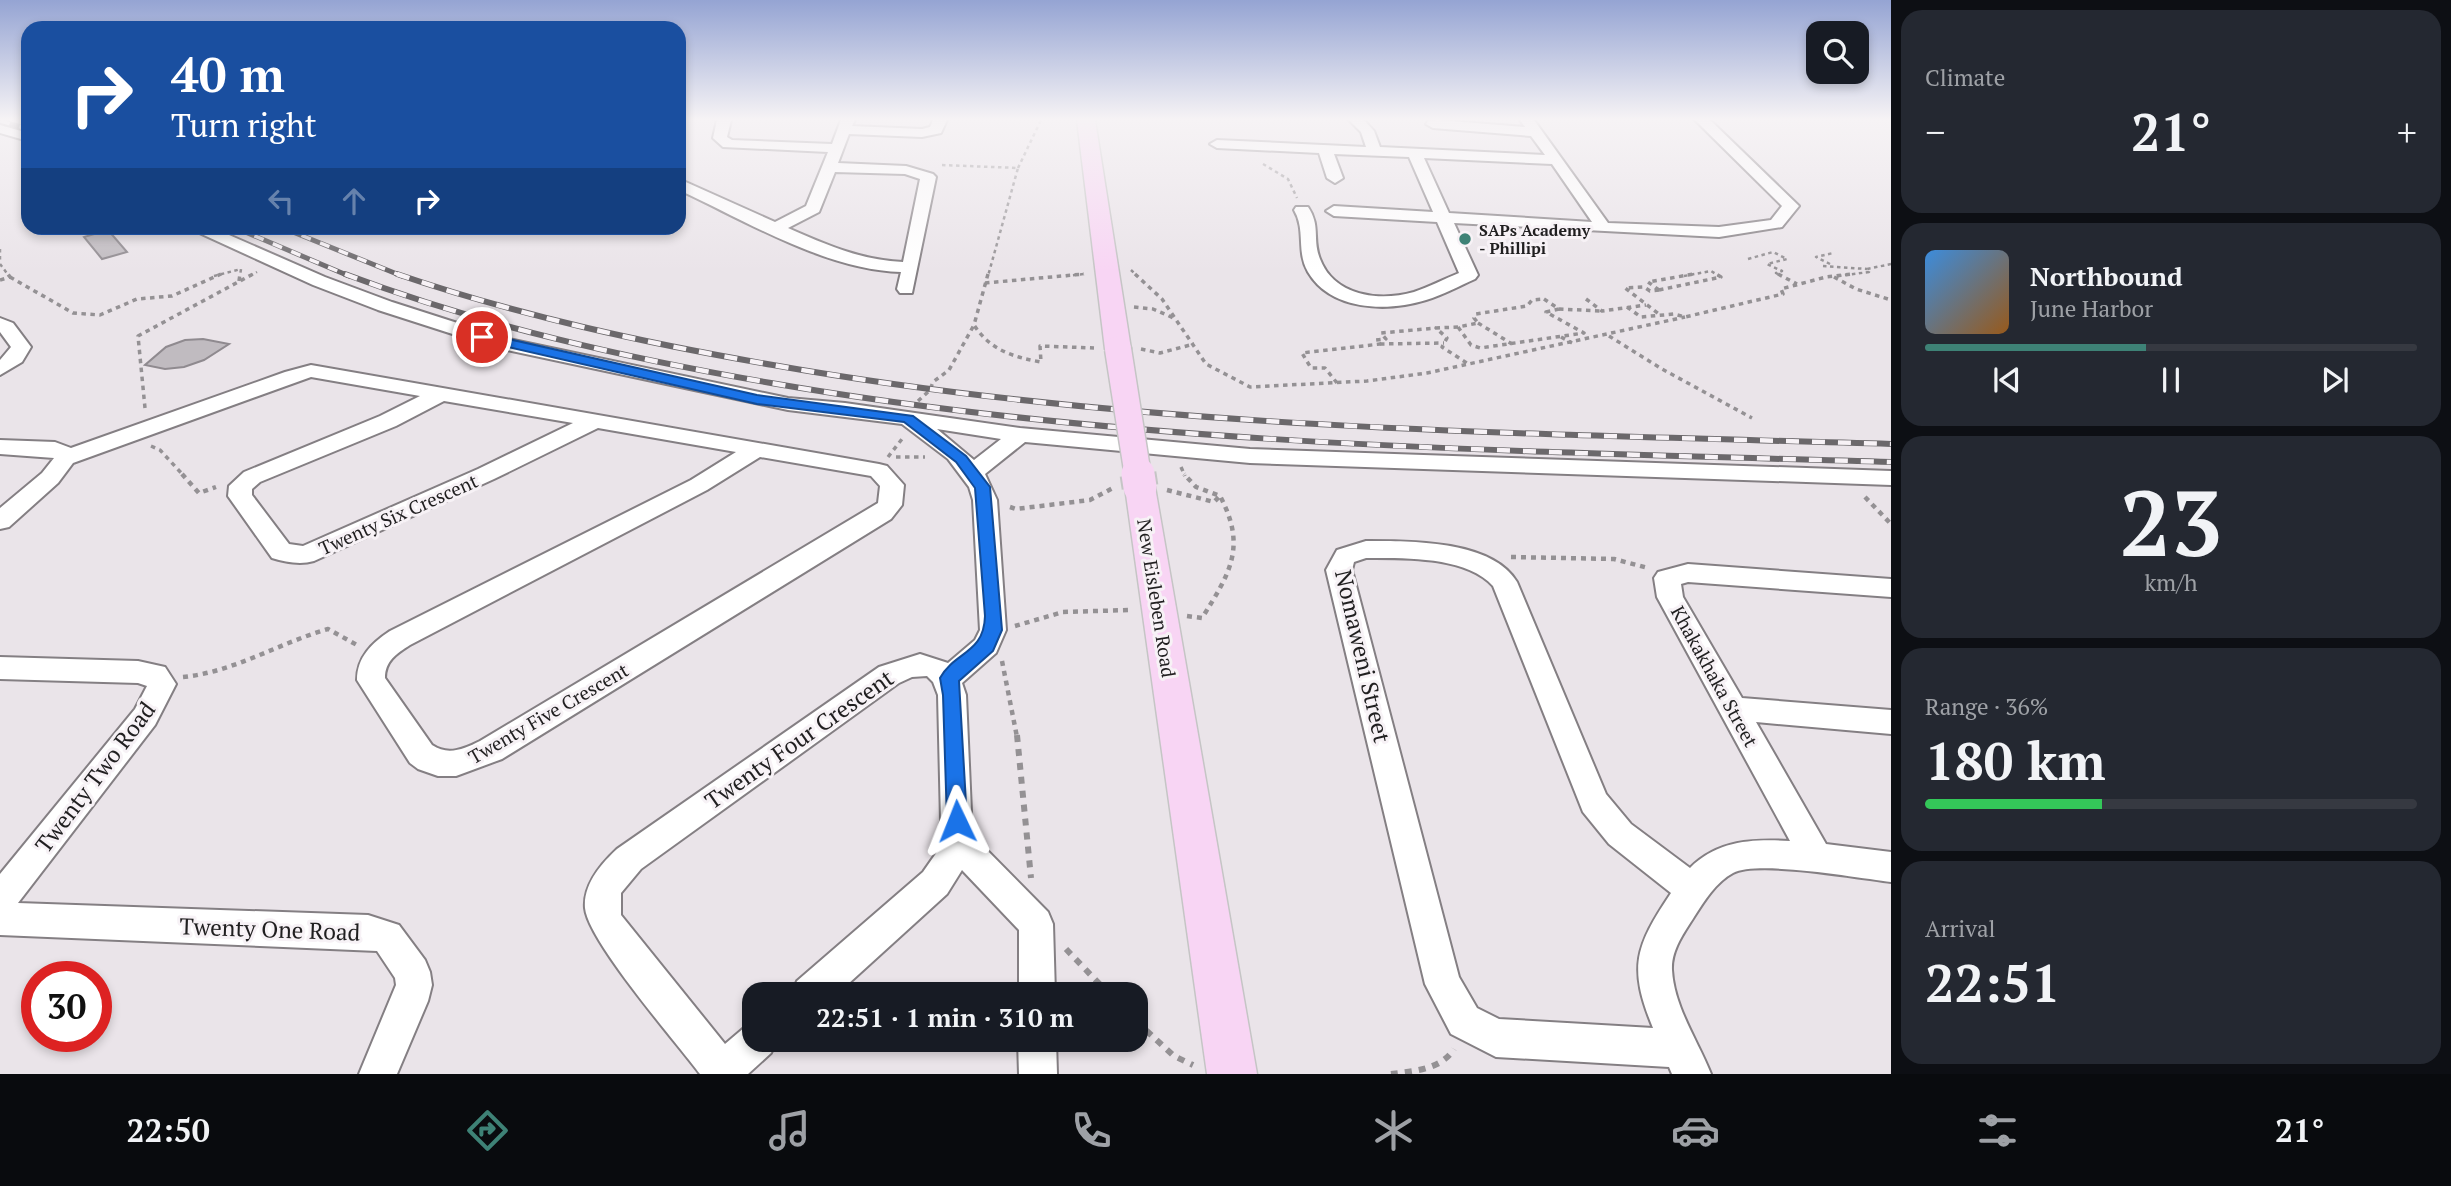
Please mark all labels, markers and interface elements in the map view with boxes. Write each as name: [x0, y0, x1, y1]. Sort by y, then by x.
map controls: [1806, 21, 1869, 84]
button: search: [1806, 21, 1869, 84]
text: 40 m: [171, 41, 285, 106]
icon: right: [56, 49, 147, 140]
text: Climate: [1925, 62, 2005, 93]
text: 21°: [2131, 97, 2211, 166]
text: Turn right: [171, 104, 317, 146]
text: −: [1925, 107, 1945, 157]
text: +: [2397, 107, 2417, 157]
icon: left: [262, 182, 300, 220]
icon: ahead: [335, 182, 373, 220]
icon: right: [408, 182, 446, 220]
place label: SAPs Academy - Phillipi: [1479, 219, 1591, 259]
marker: SAPs Academy - Phillipi: [1457, 231, 1473, 247]
text: Northbound: [2030, 259, 2183, 293]
text: June Harbor: [2030, 293, 2153, 324]
pin: [452, 307, 512, 367]
icon: arrive: [463, 318, 501, 356]
icon: previous: [1988, 361, 2026, 399]
icon: pause: [2152, 361, 2190, 399]
icon: next: [2316, 361, 2354, 399]
text: 23: [2120, 461, 2222, 582]
street label: Twenty Six Crescent: [315, 468, 481, 560]
street label: New Eisleben Road: [1132, 517, 1182, 680]
street label: Nomaweni Street: [1328, 566, 1398, 746]
text: km/h: [2144, 567, 2198, 598]
street label: Khakakhaka Street: [1666, 601, 1764, 751]
street label: Twenty Five Crescent: [464, 657, 632, 769]
street label: Twenty Four Crescent: [698, 662, 900, 816]
text: Range · 36%: [1925, 691, 2048, 722]
street label: Twenty Two Road: [28, 695, 162, 859]
text: 180 km: [1925, 726, 2106, 795]
position arrow: [920, 784, 994, 858]
street label: Twenty One Road: [179, 910, 361, 948]
text: Arrival: [1925, 913, 1996, 944]
text: 22:51: [1925, 948, 2060, 1017]
speed limit sign: 30: [21, 961, 112, 1052]
text: 22:51 · 1 min · 310 m: [816, 1000, 1074, 1034]
icon: directions: [463, 1106, 512, 1155]
icon: music: [765, 1106, 814, 1155]
icon: phone: [1067, 1106, 1116, 1155]
icon: climate: [1369, 1106, 1418, 1155]
icon: car: [1671, 1106, 1720, 1155]
icon: filters: [1973, 1106, 2022, 1155]
text: 22:50: [127, 1109, 210, 1151]
text: 21°: [2275, 1109, 2324, 1151]

